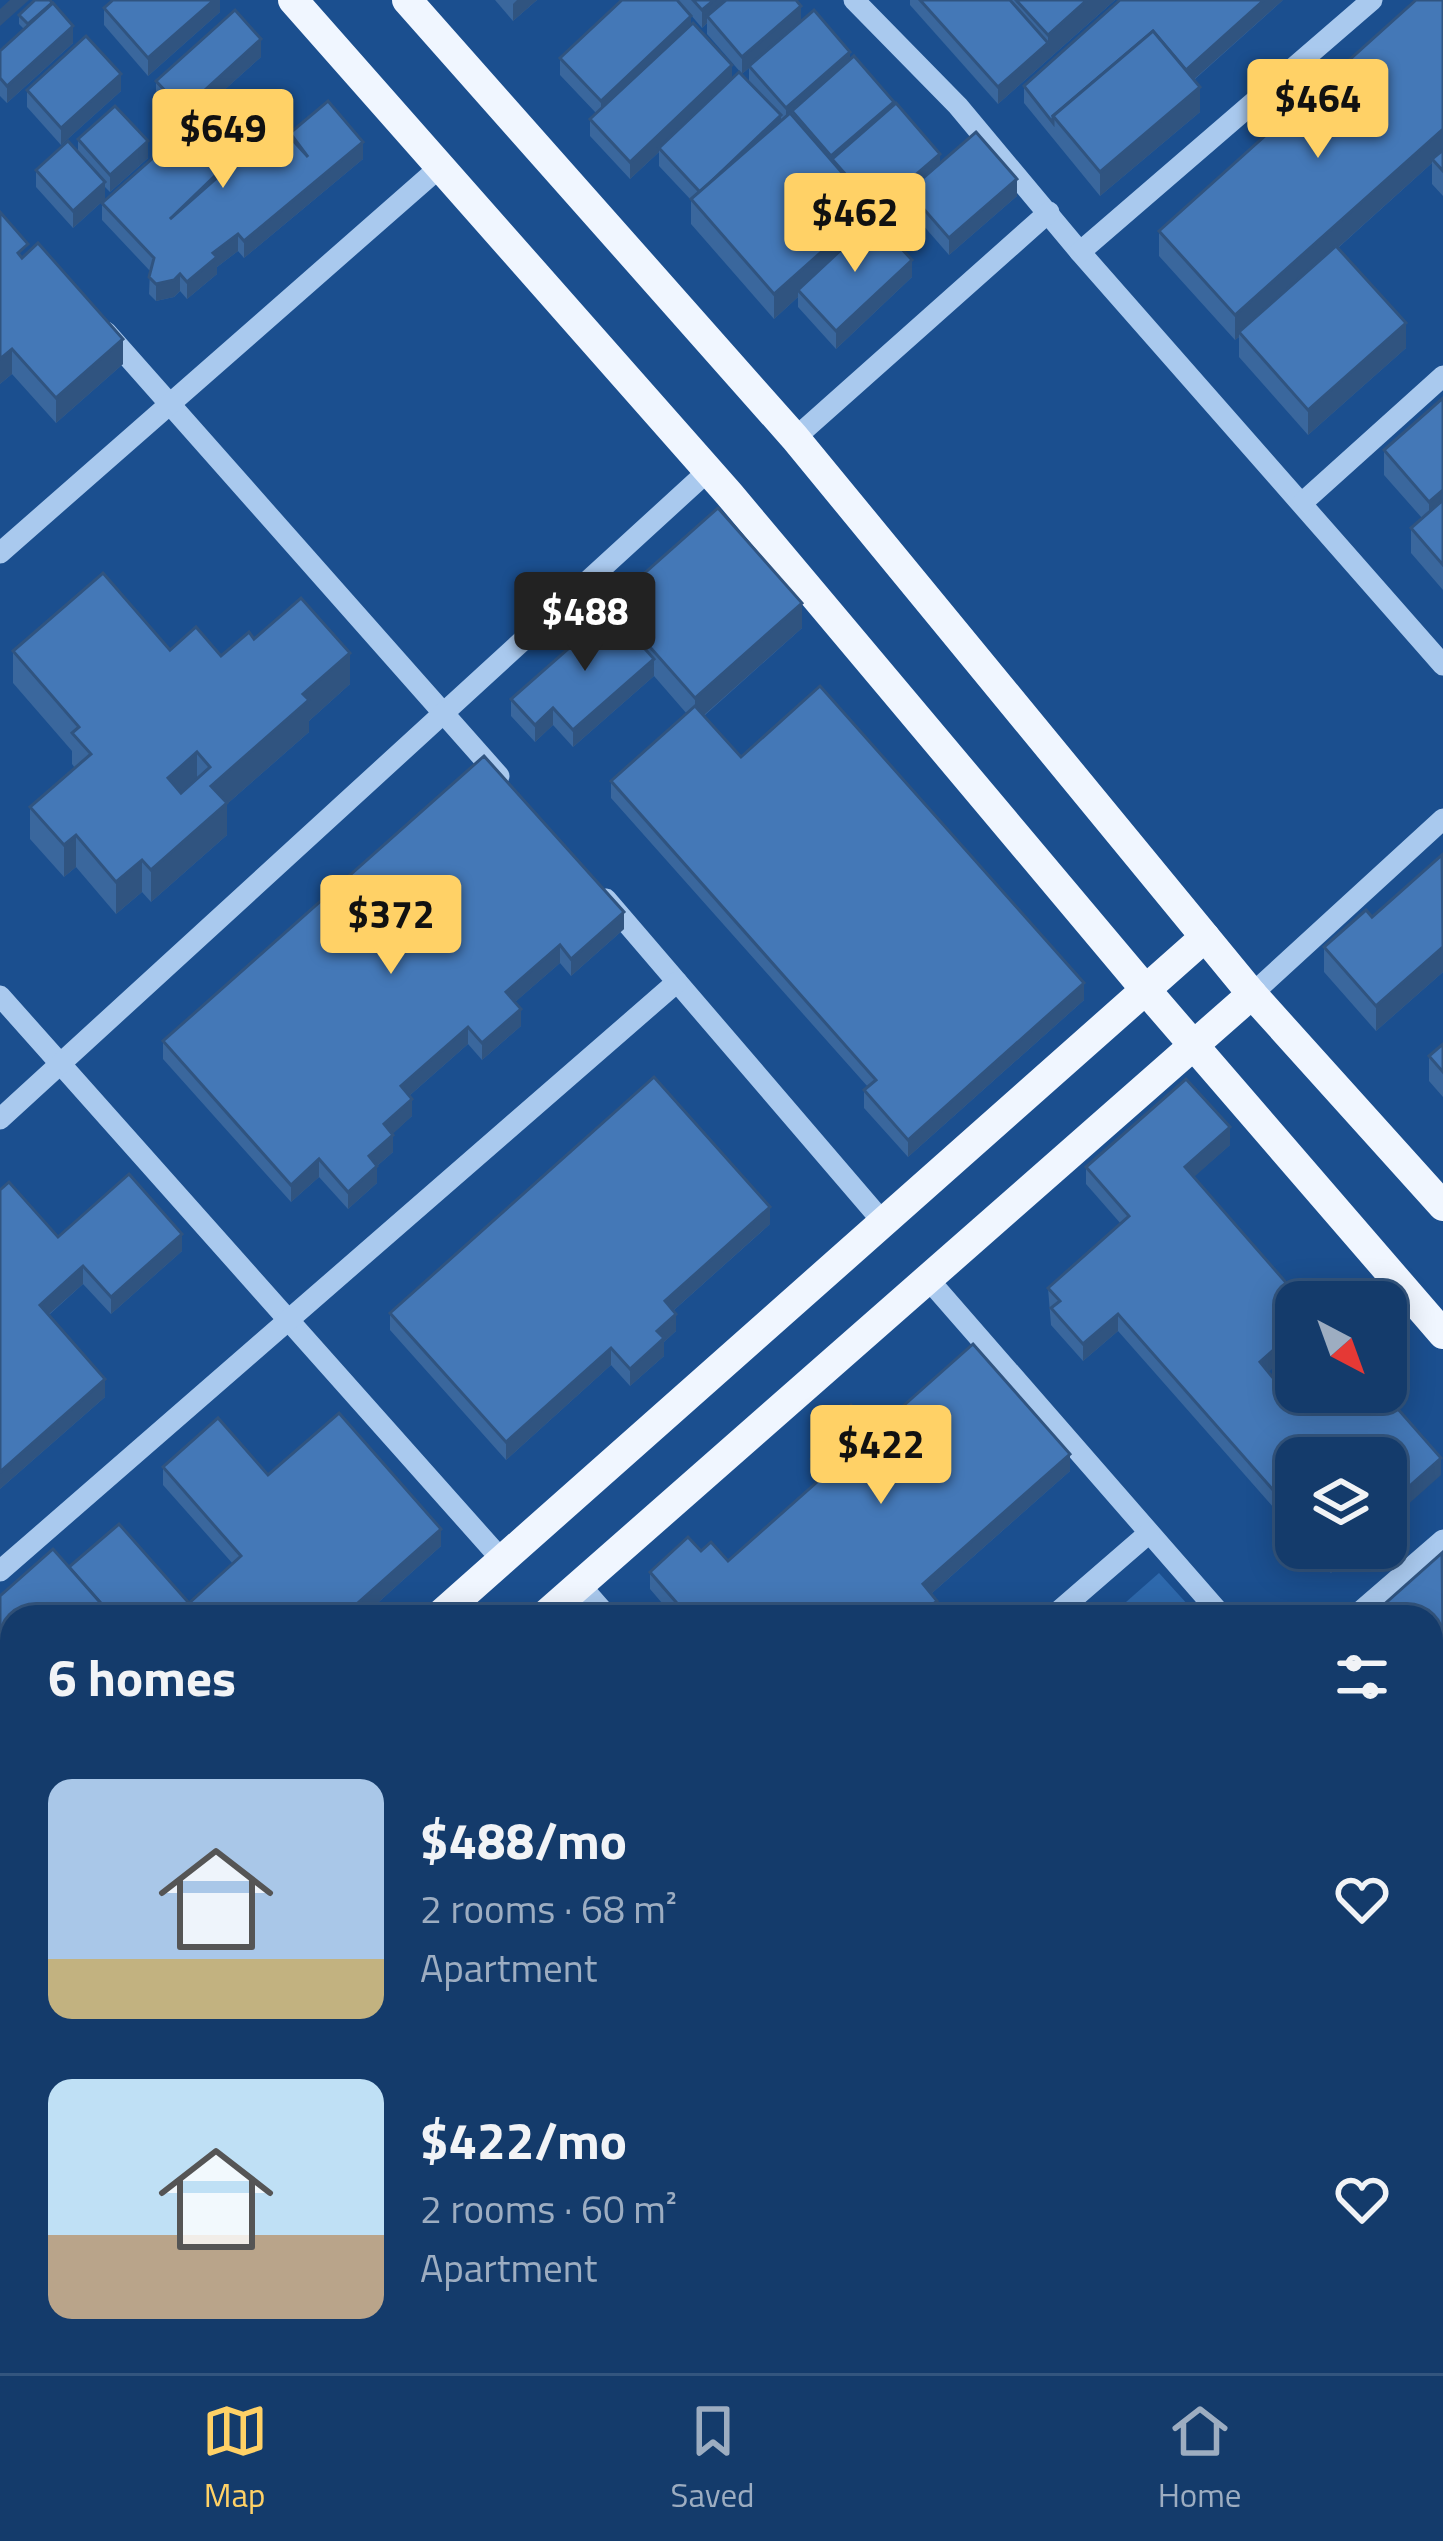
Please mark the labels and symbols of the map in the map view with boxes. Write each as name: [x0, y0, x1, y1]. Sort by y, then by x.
pin: $464: [1247, 59, 1389, 161]
pin: $649: [152, 89, 294, 191]
pin: $462: [784, 173, 926, 275]
pin: $488: [514, 572, 656, 674]
pin: $372: [320, 875, 462, 977]
north arrow: [1275, 1281, 1407, 1413]
pin: $422: [810, 1405, 952, 1507]

